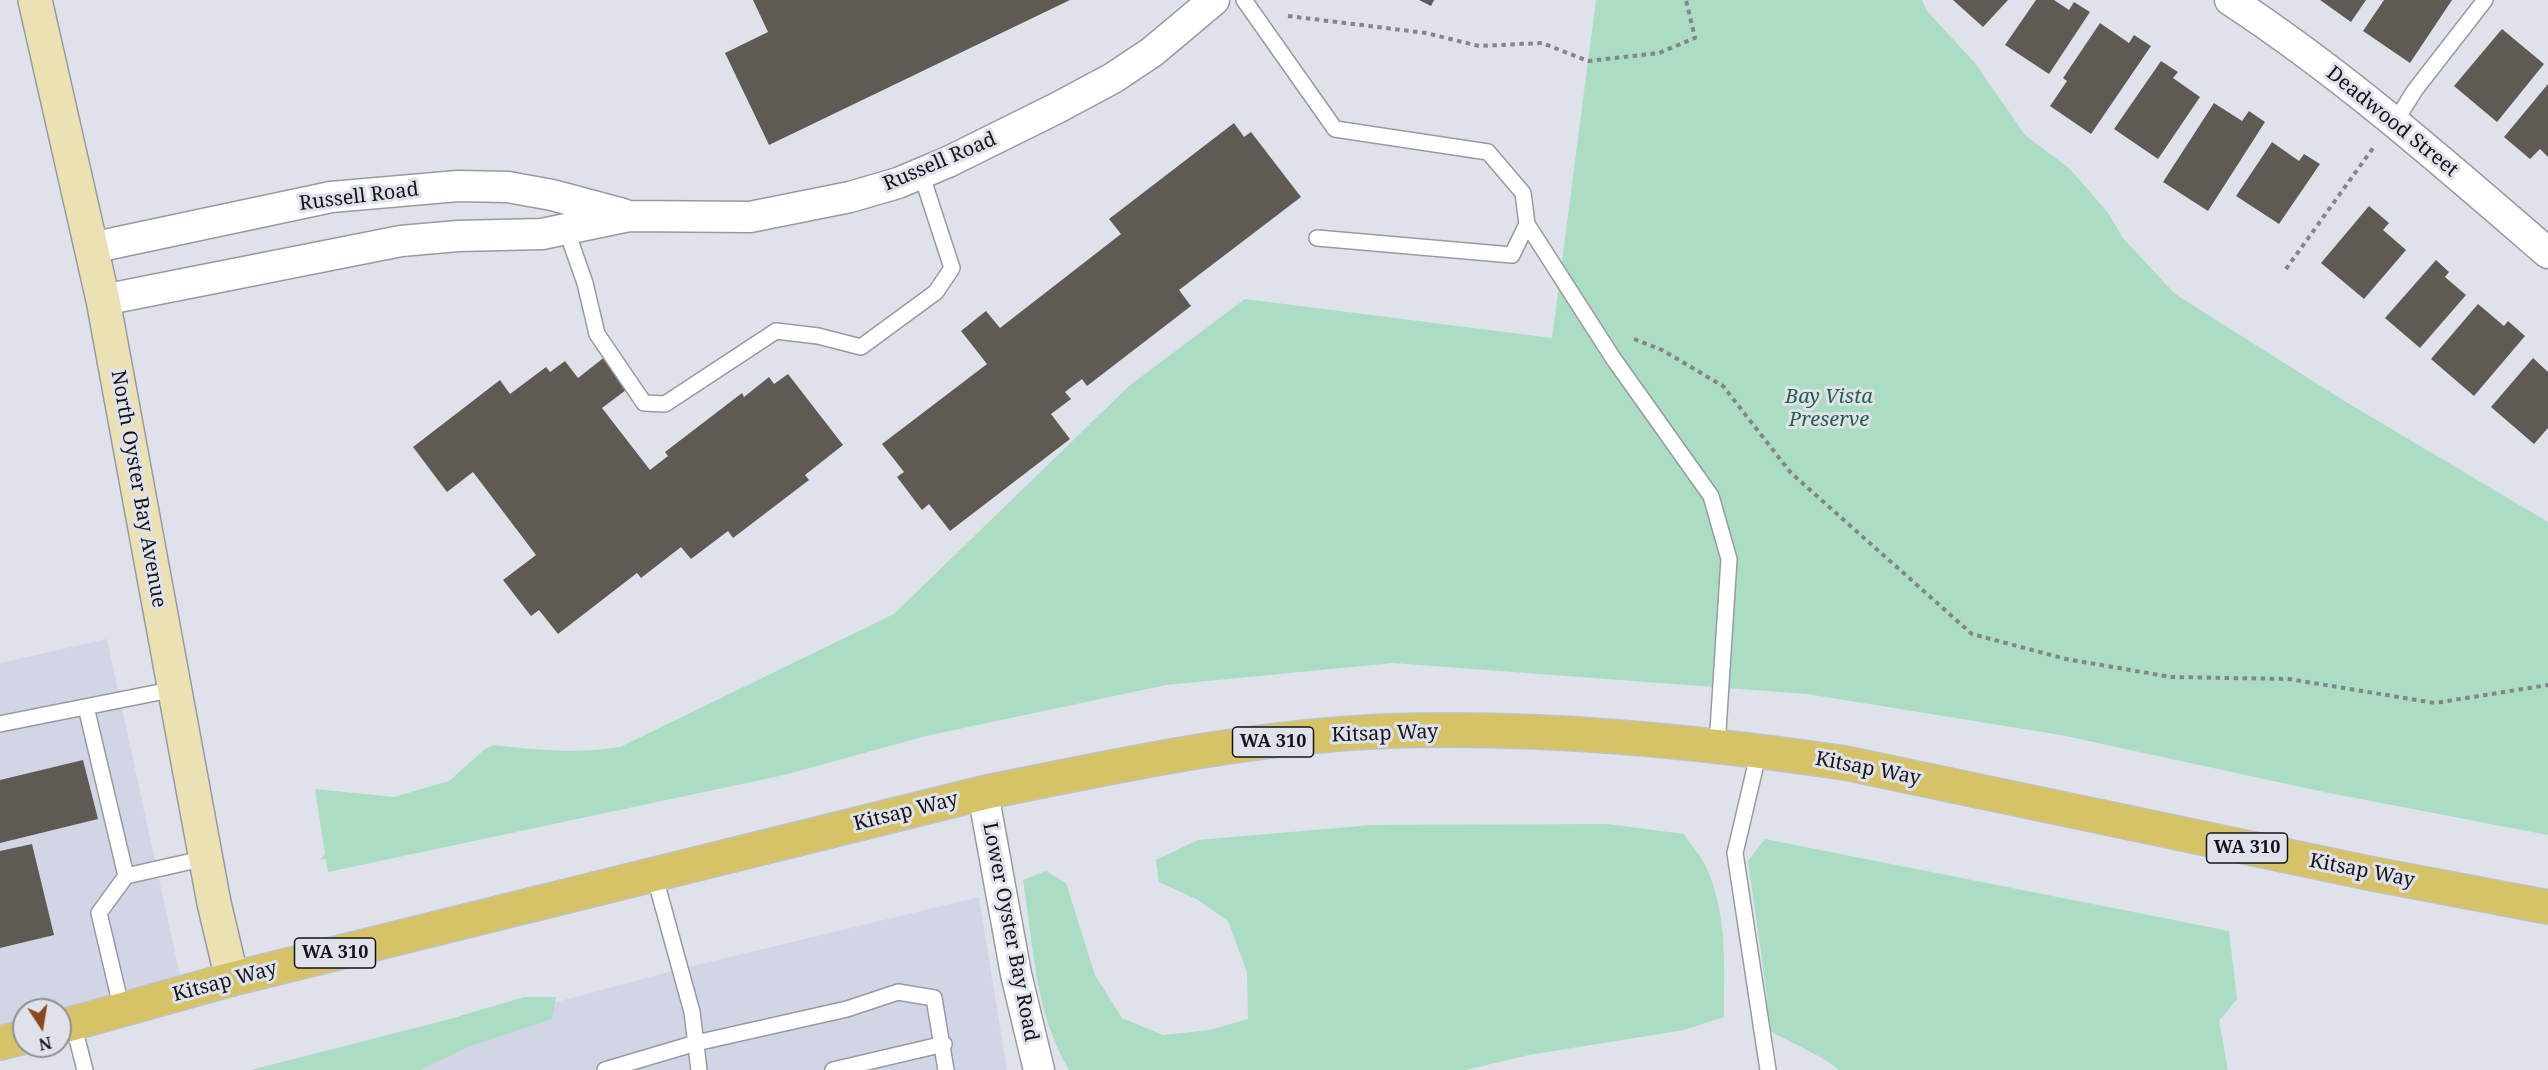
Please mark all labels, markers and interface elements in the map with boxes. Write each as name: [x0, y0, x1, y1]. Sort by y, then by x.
street label: Deadwood Street: [2321, 62, 2463, 182]
street label: Russell Road: [880, 127, 1000, 197]
street label: Russell Road: [298, 178, 420, 216]
street label: North Oyster Bay Avenue: [105, 368, 171, 610]
park label: Bay Vista Preserve: [1785, 385, 1873, 432]
street label: Kitsap Way: [1331, 720, 1439, 748]
road number: WA 310: [1232, 727, 1314, 757]
street label: Kitsap Way: [1813, 747, 1923, 791]
street label: Kitsap Way: [851, 787, 961, 837]
street label: Lower Oyster Bay Road: [977, 820, 1043, 1044]
road number: WA 310: [2206, 833, 2288, 863]
street label: Kitsap Way: [2307, 849, 2417, 893]
road number: WA 310: [294, 938, 376, 968]
street label: Kitsap Way: [170, 957, 280, 1007]
north arrow: [12, 998, 72, 1058]
text: N: [37, 1032, 54, 1056]

